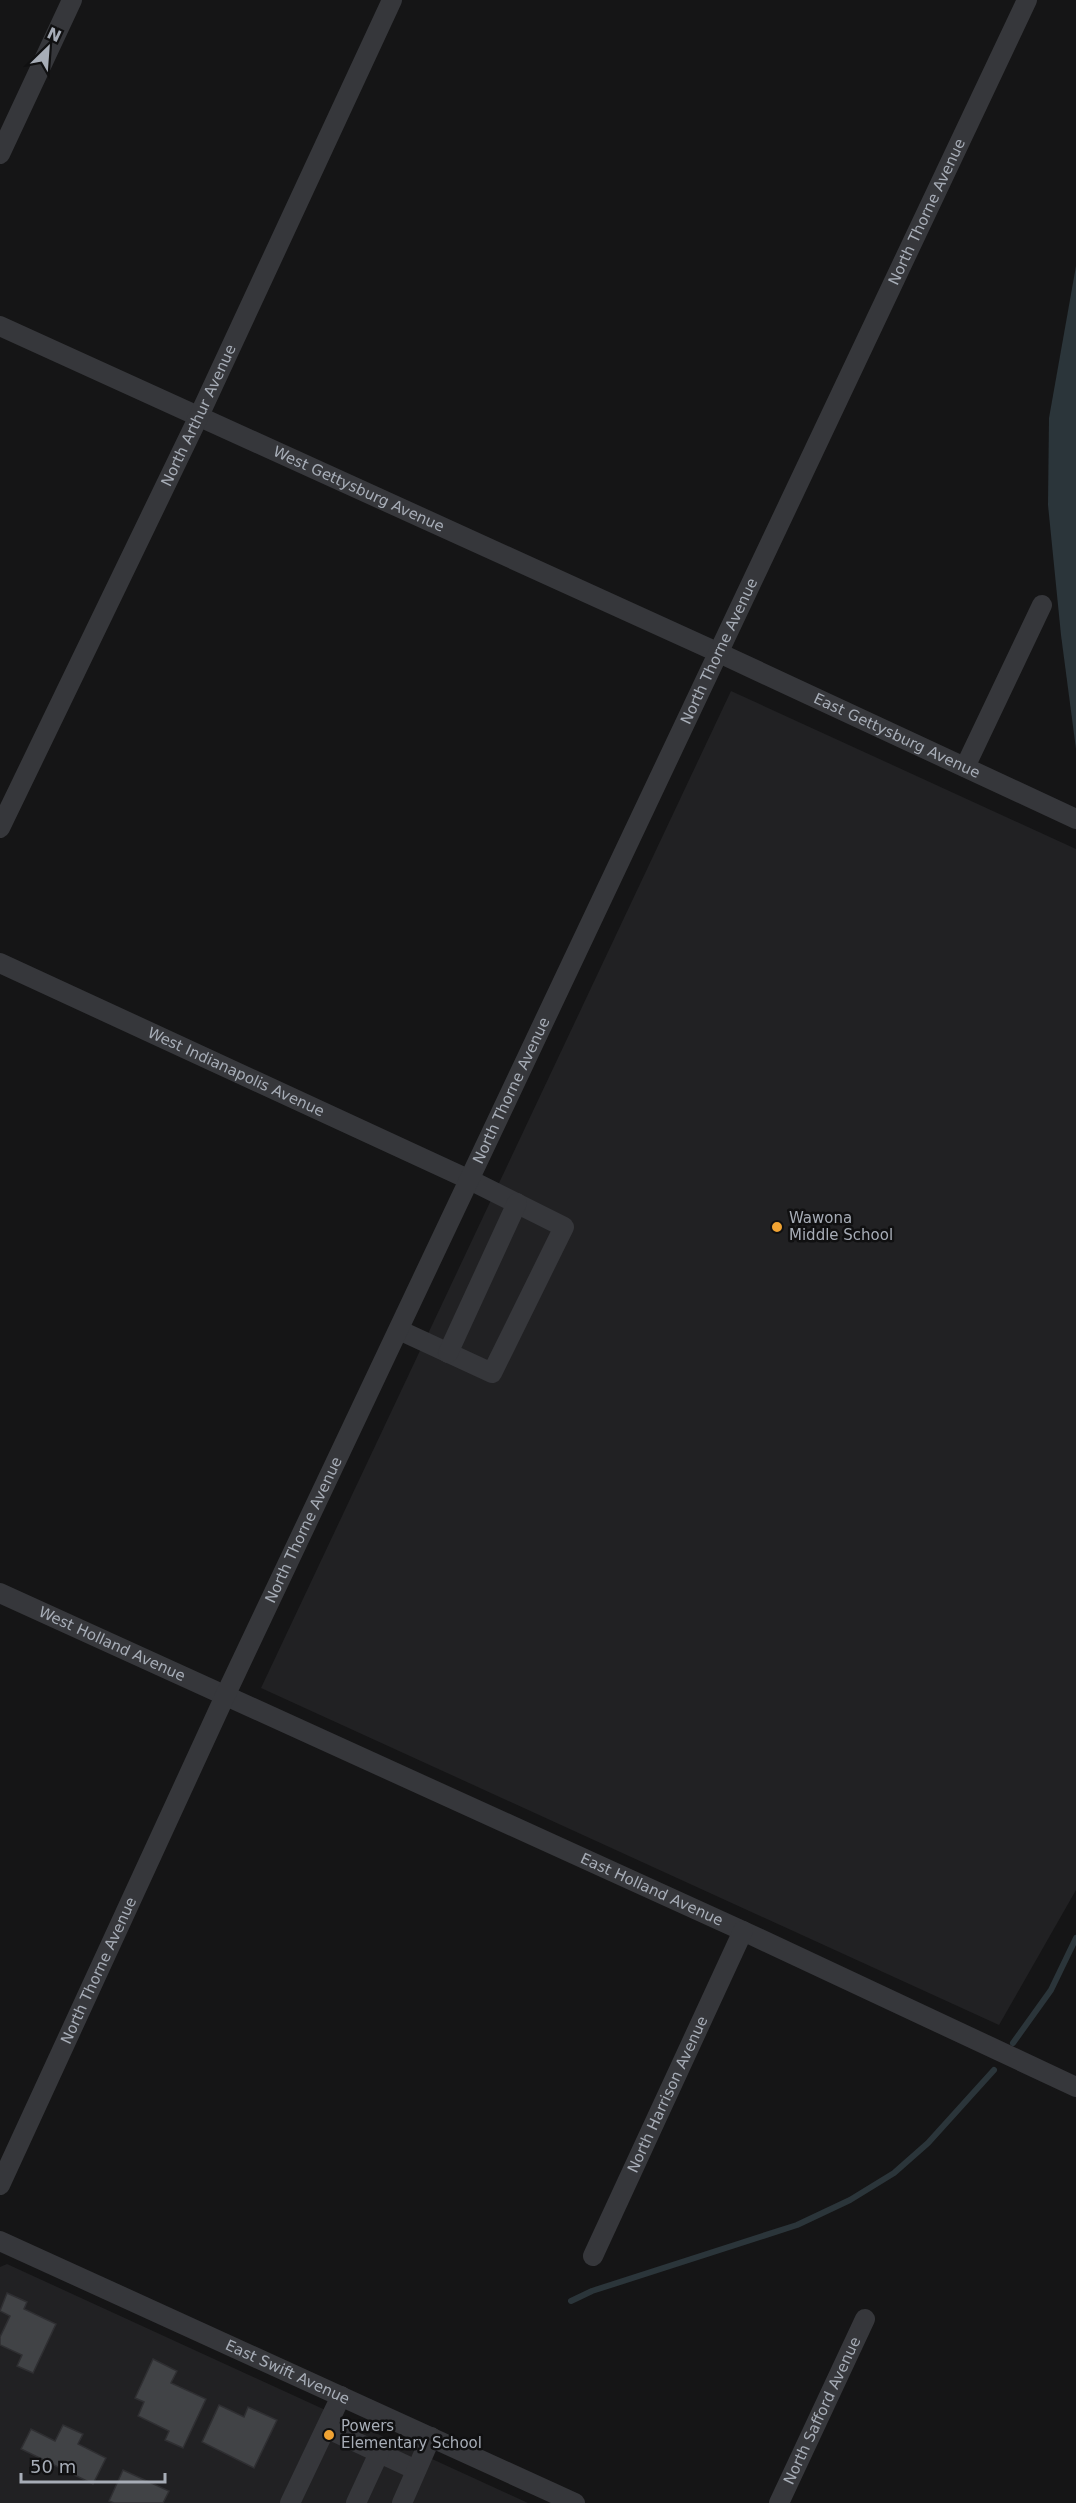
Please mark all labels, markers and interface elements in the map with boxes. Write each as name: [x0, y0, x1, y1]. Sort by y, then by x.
north arrow: [18, 18, 78, 78]
text: N: [44, 23, 64, 46]
street label: North Thorne Avenue: [885, 136, 969, 288]
street label: North Arthur Avenue: [157, 342, 240, 489]
street label: West Gettysburg Avenue: [270, 442, 447, 536]
street label: North Thorne Avenue: [677, 575, 761, 727]
street label: East Gettysburg Avenue: [811, 689, 983, 782]
street label: North Thorne Avenue: [469, 1014, 554, 1167]
street label: West Indianapolis Avenue: [145, 1023, 327, 1121]
place label: Wawona Middle School: [789, 1209, 893, 1244]
marker: Wawona Middle School: [770, 1220, 784, 1234]
street label: North Thorne Avenue: [261, 1454, 346, 1606]
street label: West Holland Avenue: [36, 1603, 188, 1685]
street label: East Holland Avenue: [578, 1849, 726, 1930]
street label: North Thorne Avenue: [57, 1894, 140, 2047]
street label: North Harrison Avenue: [624, 2013, 712, 2176]
street label: North Safford Avenue: [780, 2334, 864, 2487]
street label: East Swift Avenue: [223, 2336, 353, 2408]
place label: Powers Elementary School: [341, 2417, 482, 2452]
marker: Powers Elementary School: [322, 2428, 336, 2442]
scale bar: [21, 2446, 165, 2484]
text: 50 m: [30, 2456, 76, 2477]

